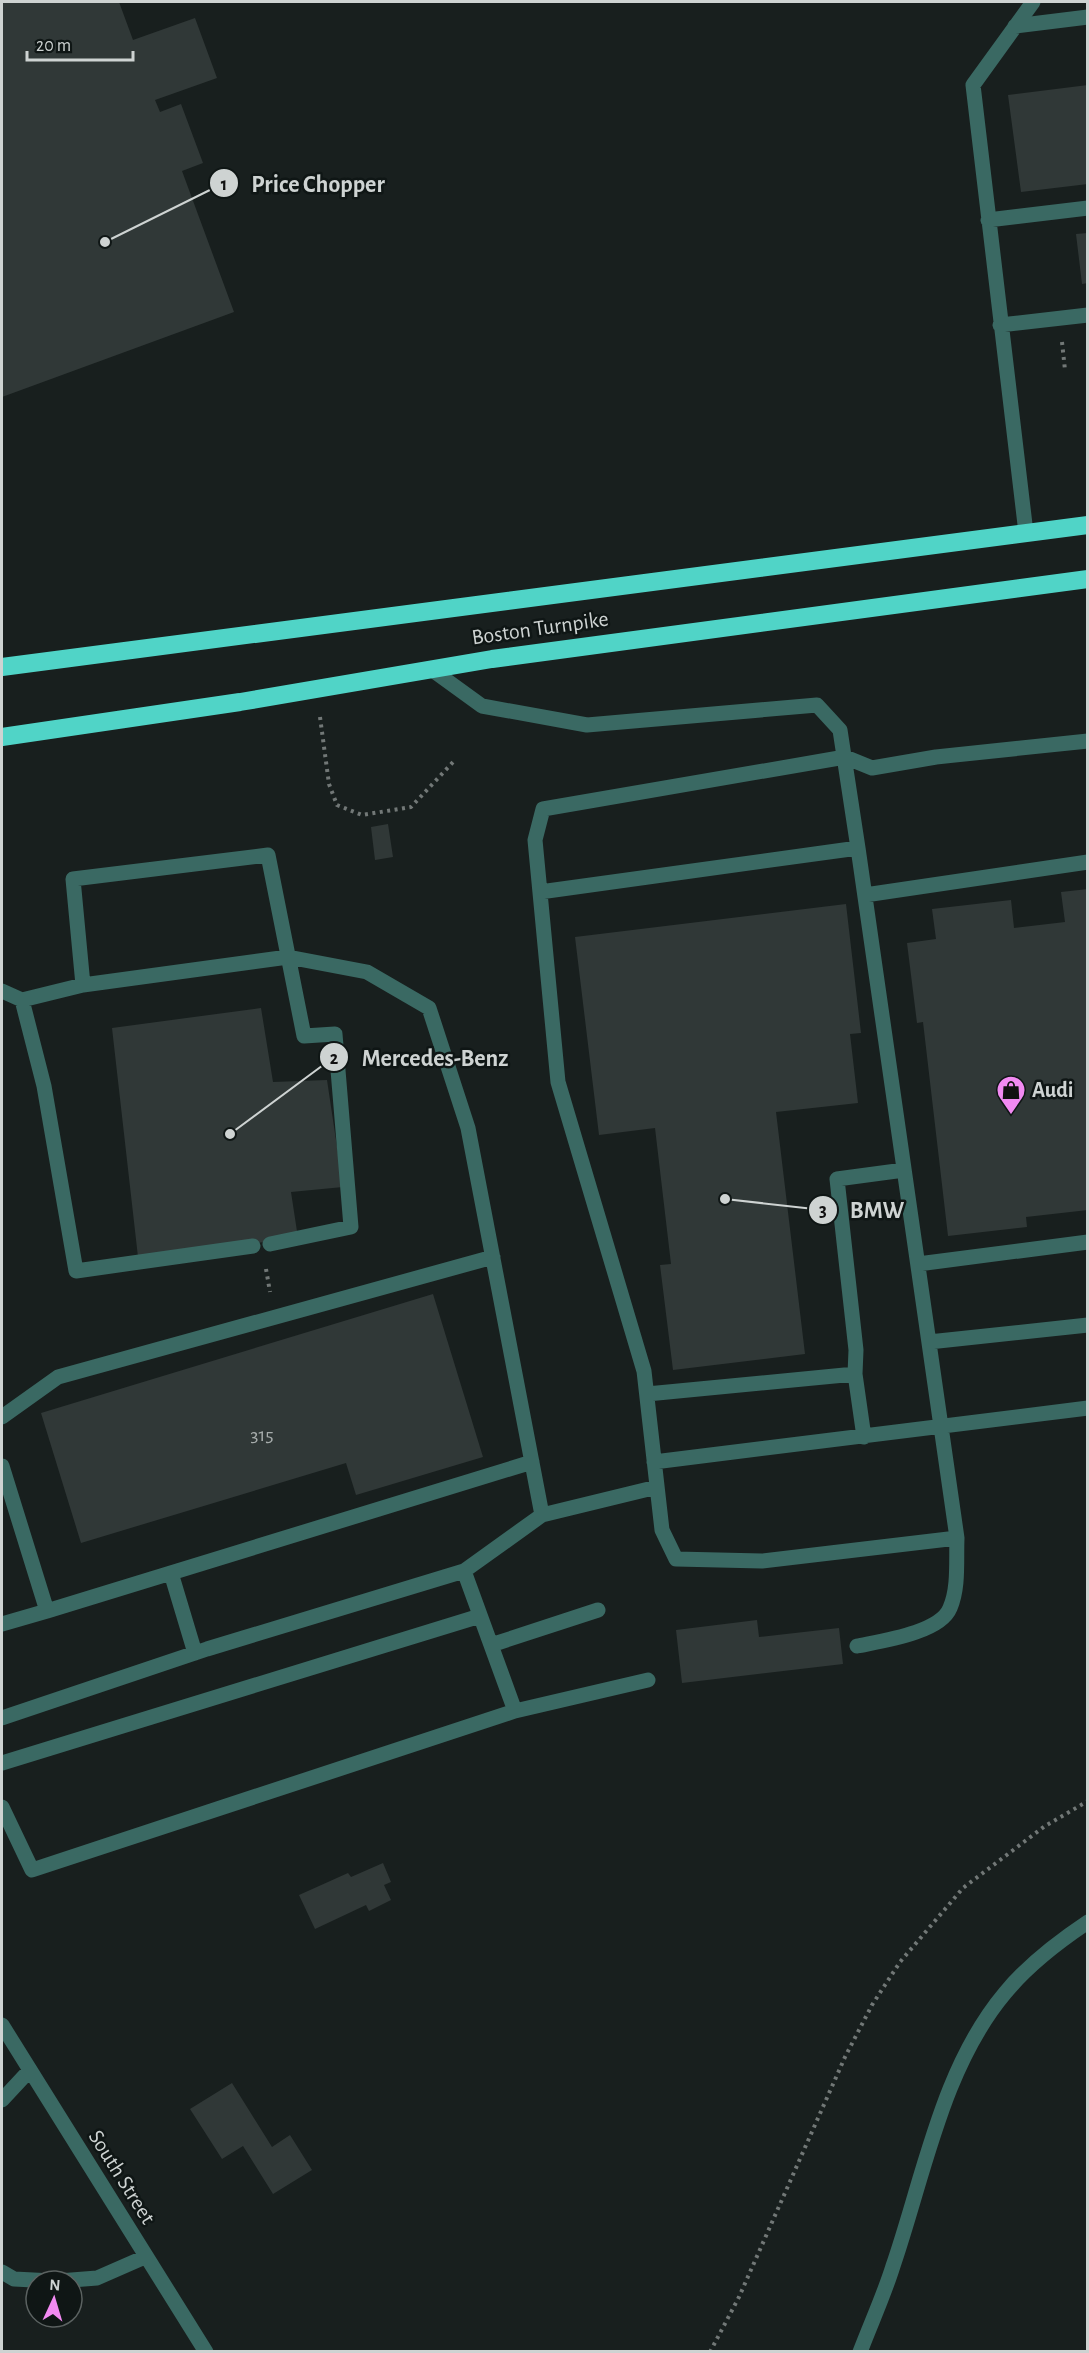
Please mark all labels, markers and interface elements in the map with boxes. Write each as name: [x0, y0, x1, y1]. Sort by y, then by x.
scale bar: [27, 24, 134, 62]
text: 20 m: [36, 37, 71, 55]
callout: Price Chopper: [209, 162, 397, 204]
text: Price Chopper: [251, 173, 385, 197]
text: 1: [221, 176, 227, 194]
street label: Boston Turnpike: [470, 608, 610, 648]
callout: Mercedes-Benz: [319, 1036, 520, 1078]
text: Mercedes-Benz: [362, 1047, 508, 1071]
text: 2: [330, 1050, 339, 1068]
shop icon: Audi: [995, 1074, 1027, 1116]
place label: Audi: [1032, 1079, 1074, 1101]
callout: BMW: [808, 1189, 916, 1231]
text: BMW: [850, 1199, 905, 1223]
text: 3: [819, 1202, 827, 1220]
house number: 315: [250, 1425, 274, 1445]
street label: South Street: [85, 2126, 159, 2228]
north arrow: [24, 2269, 84, 2329]
text: N: [49, 2277, 61, 2293]

